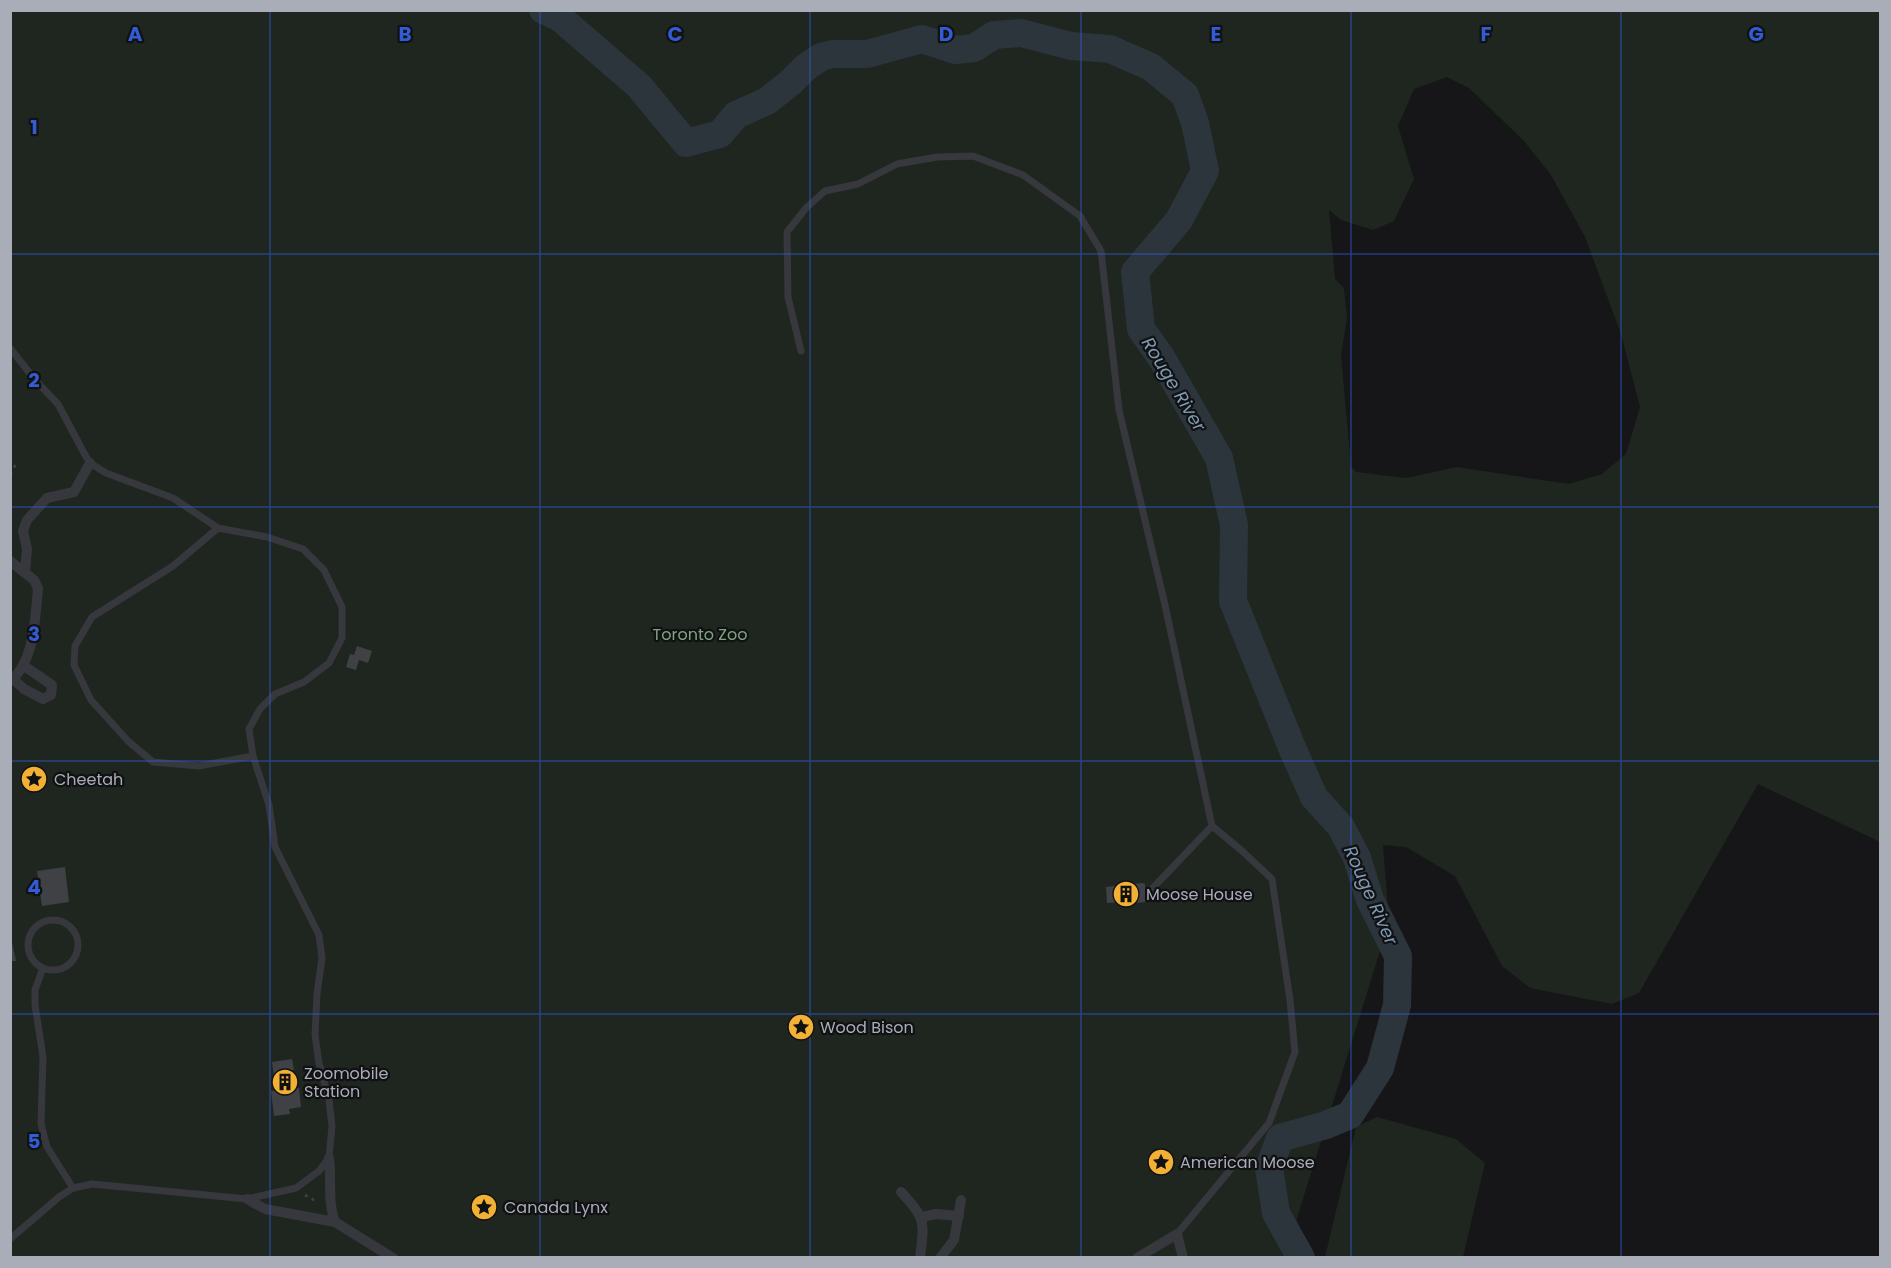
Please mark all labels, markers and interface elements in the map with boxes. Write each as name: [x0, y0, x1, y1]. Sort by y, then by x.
text: A: [128, 20, 143, 48]
text: B: [398, 20, 412, 48]
text: C: [667, 20, 683, 48]
text: D: [939, 20, 953, 48]
text: E: [1211, 20, 1221, 48]
text: F: [1481, 20, 1492, 48]
text: G: [1748, 20, 1764, 48]
text: 1: [30, 113, 38, 141]
water label: Rouge River: [1136, 332, 1213, 437]
text: 2: [28, 366, 40, 394]
text: 3: [28, 620, 40, 648]
park label: Toronto Zoo: [653, 623, 747, 646]
place icon: Cheetah: [19, 764, 49, 794]
place label: Cheetah: [54, 768, 123, 791]
water label: Rouge River: [1338, 841, 1405, 950]
text: 4: [27, 873, 41, 901]
building icon: Moose House: [1111, 879, 1141, 909]
place label: Moose House: [1146, 883, 1253, 906]
place icon: Wood Bison: [786, 1012, 816, 1042]
place label: Wood Bison: [820, 1016, 914, 1039]
place label: Zoomobile Station: [304, 1062, 389, 1103]
building icon: Zoomobile Station: [270, 1067, 300, 1097]
text: 5: [28, 1127, 41, 1155]
place icon: American Moose: [1146, 1147, 1176, 1177]
place label: American Moose: [1180, 1151, 1315, 1174]
place icon: Canada Lynx: [469, 1192, 499, 1222]
place label: Canada Lynx: [504, 1196, 608, 1219]

